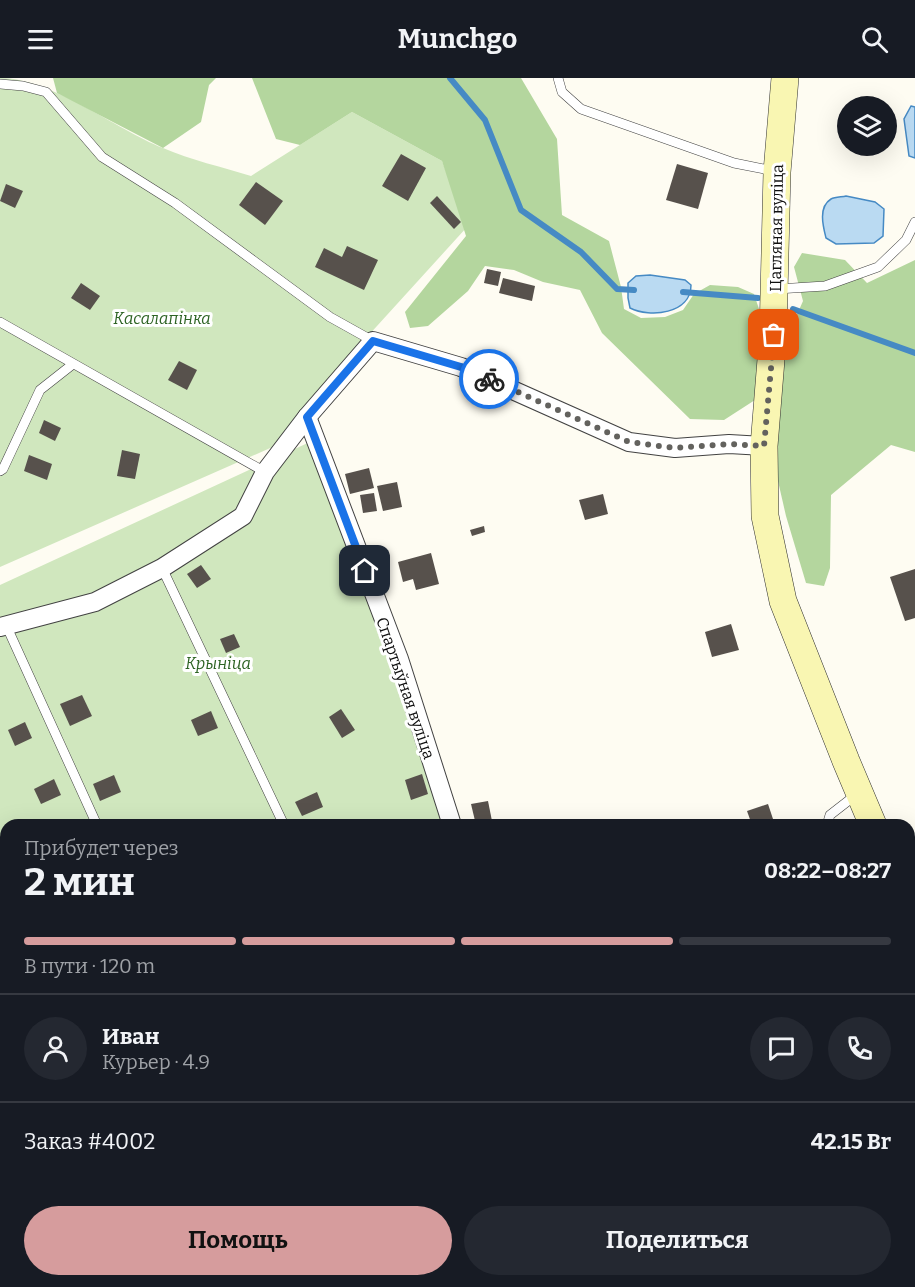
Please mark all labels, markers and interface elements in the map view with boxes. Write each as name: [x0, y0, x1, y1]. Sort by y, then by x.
icon: menu: [24, 23, 57, 56]
text: Munchgo: [398, 23, 517, 55]
icon: search: [858, 23, 891, 56]
map controls: [837, 96, 897, 156]
button: layers: [837, 96, 897, 156]
street label: Цагляная вуліца: [766, 164, 787, 292]
park label: Касалапінка: [113, 309, 211, 328]
pin: [748, 309, 799, 360]
icon: bag: [757, 318, 790, 351]
courier: [459, 349, 519, 409]
icon: bike: [473, 363, 506, 396]
pin: [339, 545, 390, 596]
icon: home: [348, 554, 381, 587]
street label: Спартыўная вуліца: [372, 615, 439, 762]
park label: Крыніца: [185, 654, 251, 673]
text: Прибудет через: [24, 836, 179, 860]
text: 08:22–08:27: [764, 857, 891, 884]
text: 2 мин: [24, 859, 135, 905]
text: В пути · 120 m: [24, 954, 155, 978]
button: person: [24, 1017, 87, 1080]
button: chat: [750, 1017, 813, 1080]
button: phone: [828, 1017, 891, 1080]
text: Иван: [102, 1023, 160, 1050]
text: Курьер · 4.9: [102, 1050, 210, 1074]
text: Заказ #4002: [24, 1128, 155, 1155]
text: 42.15 Br: [811, 1128, 891, 1155]
button: Помощь: [24, 1206, 452, 1275]
button: Поделиться: [464, 1206, 891, 1275]

